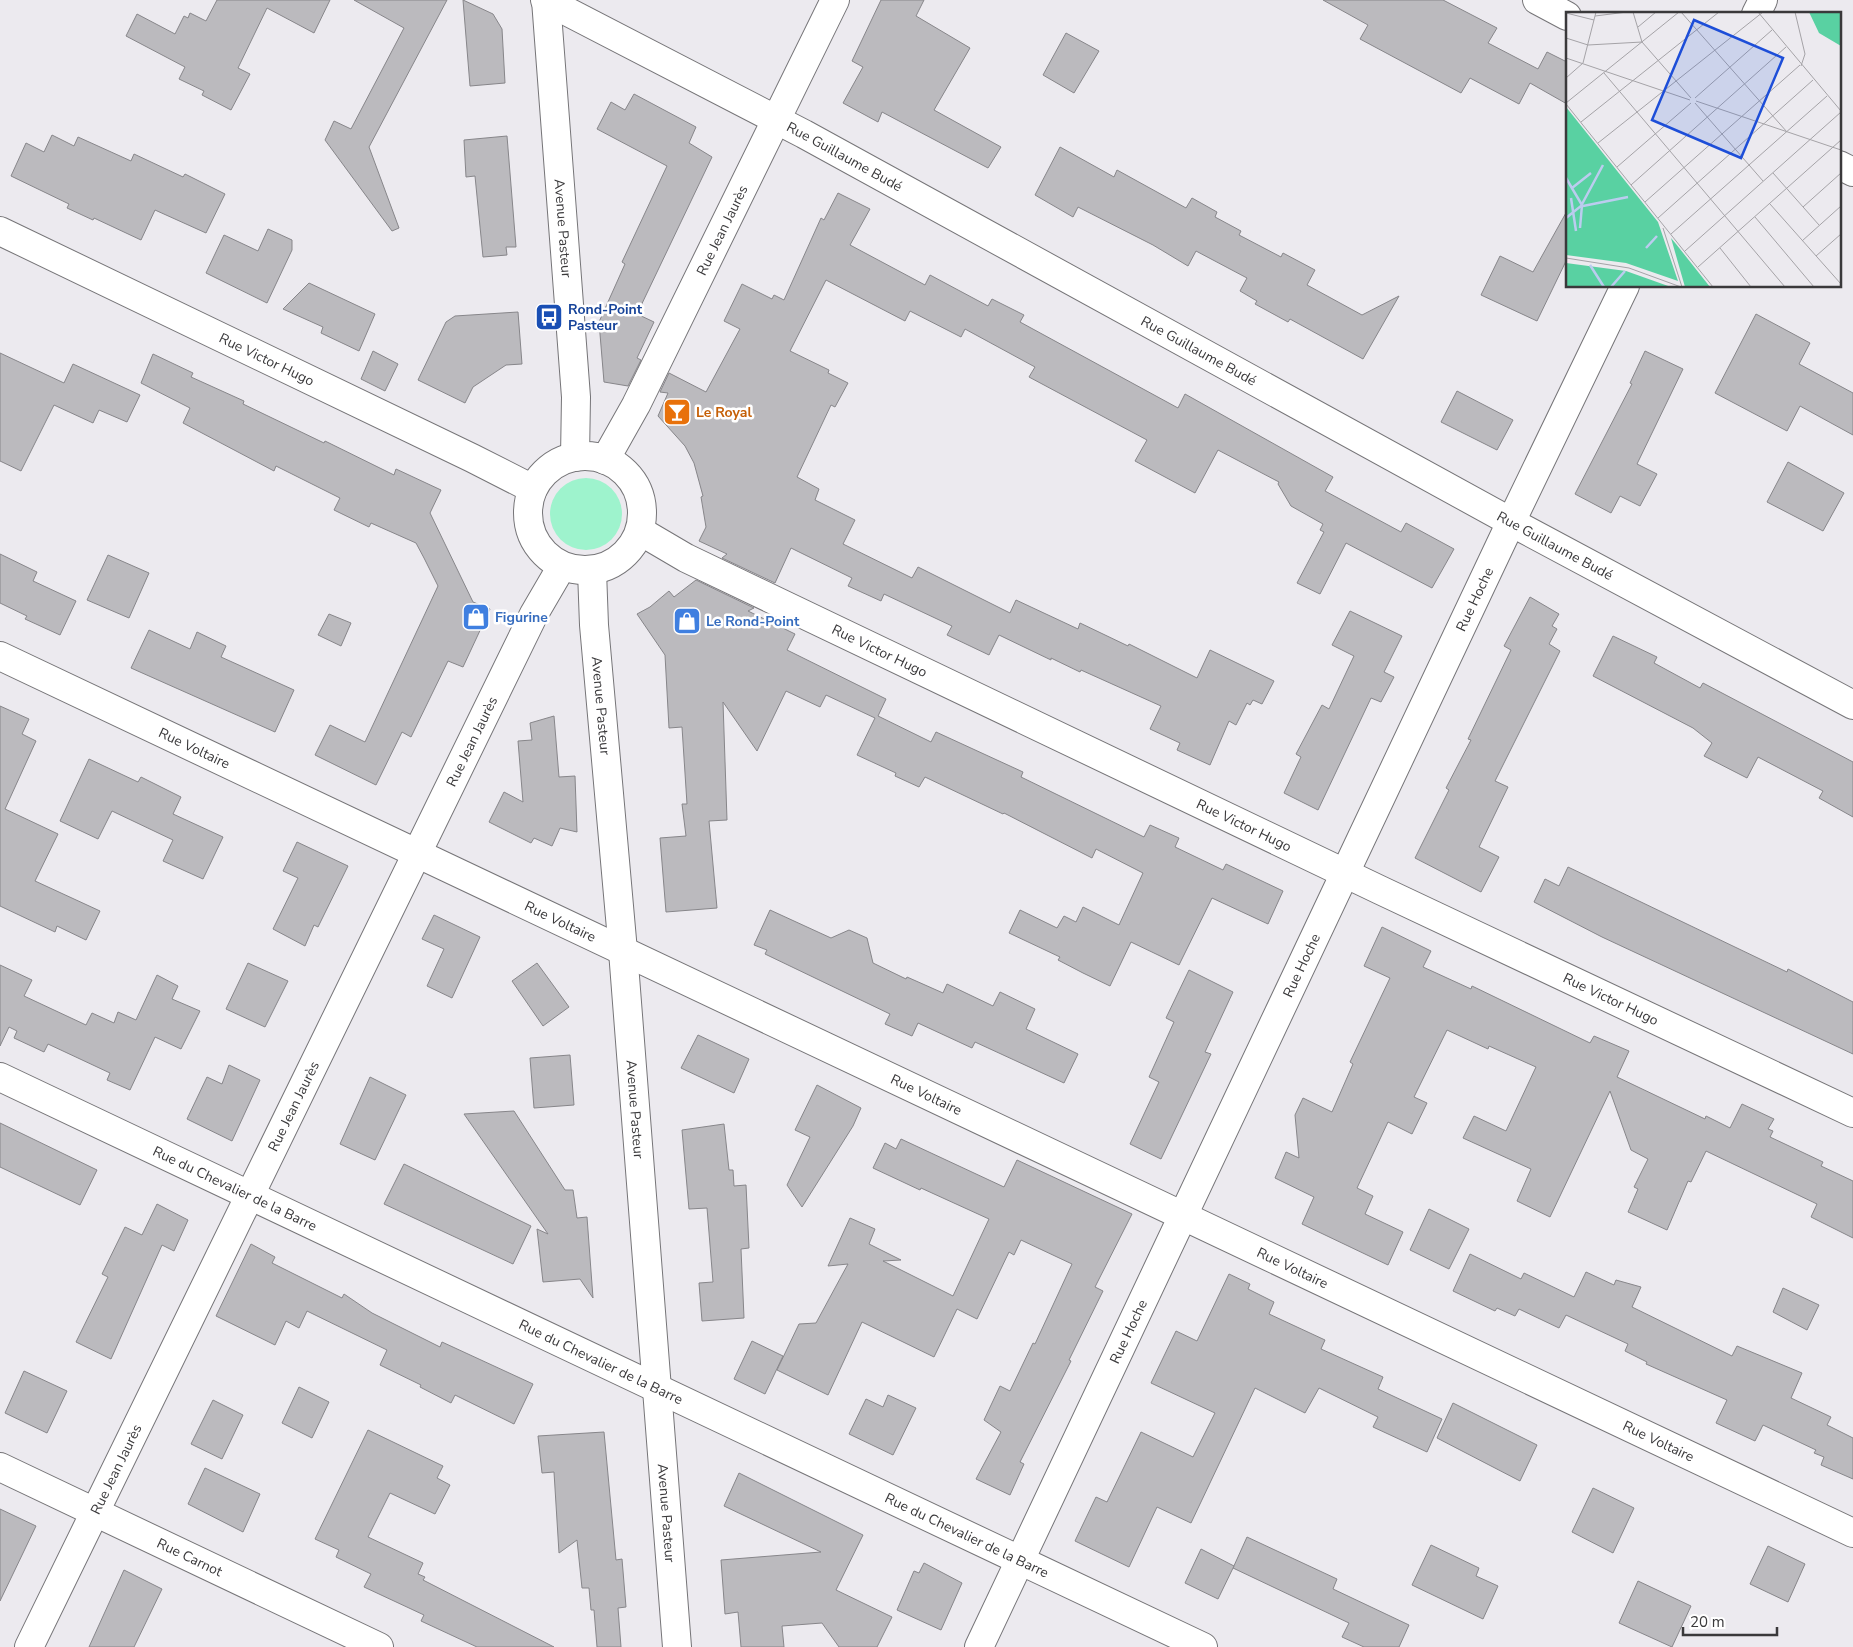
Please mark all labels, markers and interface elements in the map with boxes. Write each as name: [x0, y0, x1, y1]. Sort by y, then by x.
inset map: [1566, 12, 1840, 288]
street label: Rue Guillaume Budé: [783, 117, 906, 196]
street label: Avenue Pasteur: [550, 178, 576, 278]
street label: Rue Jean Jaurès: [692, 182, 752, 278]
place label: Rond-Point Pasteur: [568, 300, 643, 335]
bus stop icon: Rond-Point Pasteur: [534, 302, 564, 332]
street label: Rue Guillaume Budé: [1138, 311, 1260, 390]
street label: Rue Victor Hugo: [216, 328, 318, 390]
bar icon: Le Royal: [662, 397, 692, 427]
place label: Le Royal: [696, 403, 752, 422]
street label: Rue Guillaume Budé: [1494, 507, 1616, 584]
street label: Rue Hoche: [1451, 564, 1498, 634]
shop icon: Figurine: [461, 602, 491, 632]
shop icon: Le Rond-Point: [672, 606, 702, 636]
place label: Figurine: [495, 608, 548, 627]
place label: Le Rond-Point: [706, 612, 800, 631]
street label: Rue Victor Hugo: [829, 620, 931, 682]
street label: Avenue Pasteur: [587, 655, 615, 756]
street label: Rue Jean Jaurès: [442, 693, 502, 790]
street label: Rue Voltaire: [156, 723, 233, 773]
street label: Rue Victor Hugo: [1193, 794, 1295, 856]
street label: Rue Voltaire: [522, 896, 599, 946]
street label: Rue Hoche: [1278, 930, 1325, 1000]
street label: Rue Victor Hugo: [1560, 968, 1662, 1030]
street label: Rue Jean Jaurès: [263, 1058, 324, 1154]
street label: Avenue Pasteur: [622, 1059, 649, 1159]
street label: Rue Voltaire: [888, 1069, 965, 1120]
street label: Rue du Chevalier de la Barre: [150, 1141, 320, 1235]
street label: Rue Voltaire: [1254, 1243, 1331, 1293]
street label: Rue Hoche: [1105, 1296, 1151, 1367]
street label: Rue du Chevalier de la Barre: [516, 1315, 686, 1409]
street label: Rue Voltaire: [1620, 1416, 1697, 1466]
street label: Rue Jean Jaurès: [86, 1421, 146, 1517]
street label: Avenue Pasteur: [653, 1463, 680, 1563]
street label: Rue du Chevalier de la Barre: [882, 1488, 1052, 1582]
street label: Rue Carnot: [154, 1533, 226, 1581]
scale bar: [1683, 1604, 1777, 1636]
text: 20 m: [1690, 1612, 1725, 1632]

